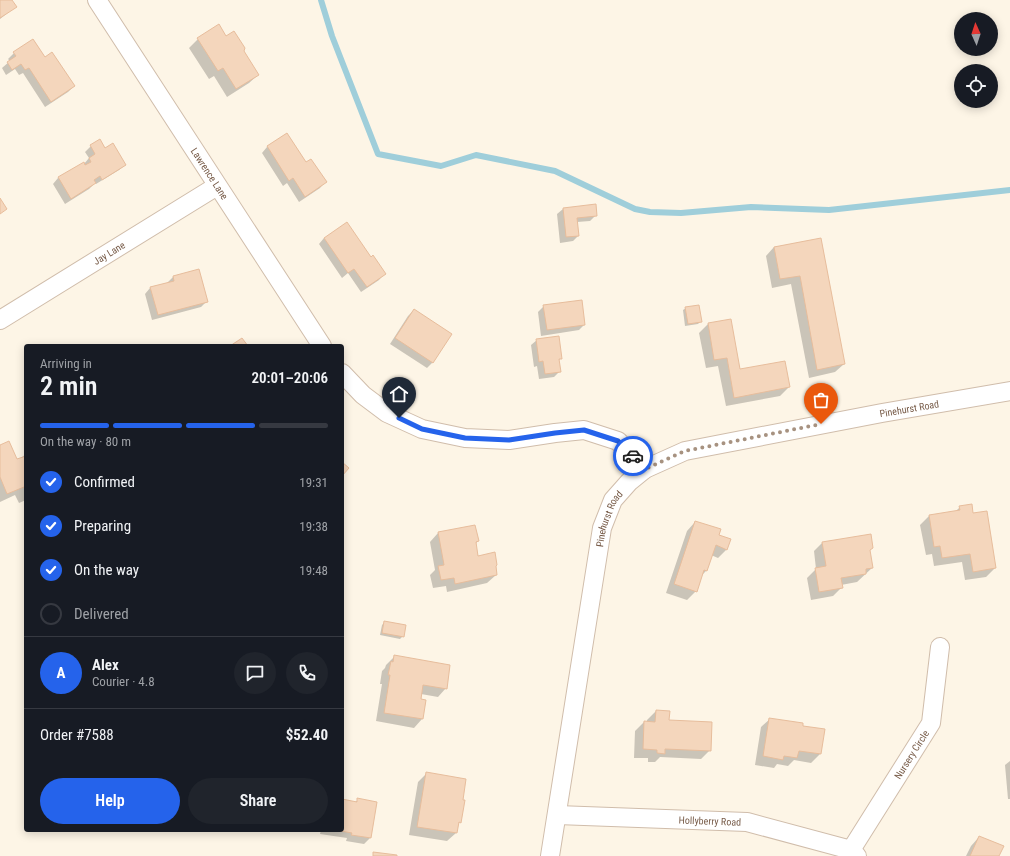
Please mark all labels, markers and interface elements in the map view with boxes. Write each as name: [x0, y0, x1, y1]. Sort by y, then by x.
north arrow: [954, 12, 998, 56]
map controls: [954, 12, 998, 108]
button: locate: [954, 64, 998, 108]
street label: Lawrence Lane: [189, 146, 230, 202]
street label: Jay Lane: [91, 239, 127, 267]
text: Arriving in: [40, 356, 92, 371]
text: 20:01–20:06: [251, 369, 328, 387]
text: 2 min: [40, 371, 98, 401]
pin: [382, 377, 416, 418]
icon: home: [388, 383, 410, 405]
pin: [804, 383, 838, 424]
icon: bag: [810, 389, 832, 411]
street label: Pinehurst Road: [879, 398, 940, 419]
text: On the way · 80 m: [40, 434, 131, 449]
courier: [613, 436, 653, 476]
icon: car: [622, 445, 644, 467]
icon: check: [40, 471, 62, 493]
text: Confirmed: [74, 473, 135, 491]
text: 19:31: [299, 475, 328, 490]
street label: Pinehurst Road: [594, 489, 625, 548]
icon: check: [40, 515, 62, 537]
text: Preparing: [74, 517, 131, 535]
text: 19:38: [299, 519, 328, 534]
icon: check: [40, 559, 62, 581]
text: On the way: [74, 561, 139, 579]
text: 19:48: [299, 563, 328, 578]
text: Delivered: [74, 605, 129, 623]
button: chat: [234, 652, 276, 694]
button: phone: [286, 652, 328, 694]
text: Alex: [92, 656, 119, 674]
text: A: [57, 664, 65, 682]
text: Courier · 4.8: [92, 674, 155, 689]
text: Order #7588: [40, 726, 114, 744]
text: $52.40: [286, 726, 328, 744]
street label: Nursery Circle: [892, 728, 931, 781]
button: Help: [40, 778, 180, 824]
button: Share: [188, 778, 328, 824]
street label: Hollyberry Road: [679, 814, 741, 828]

